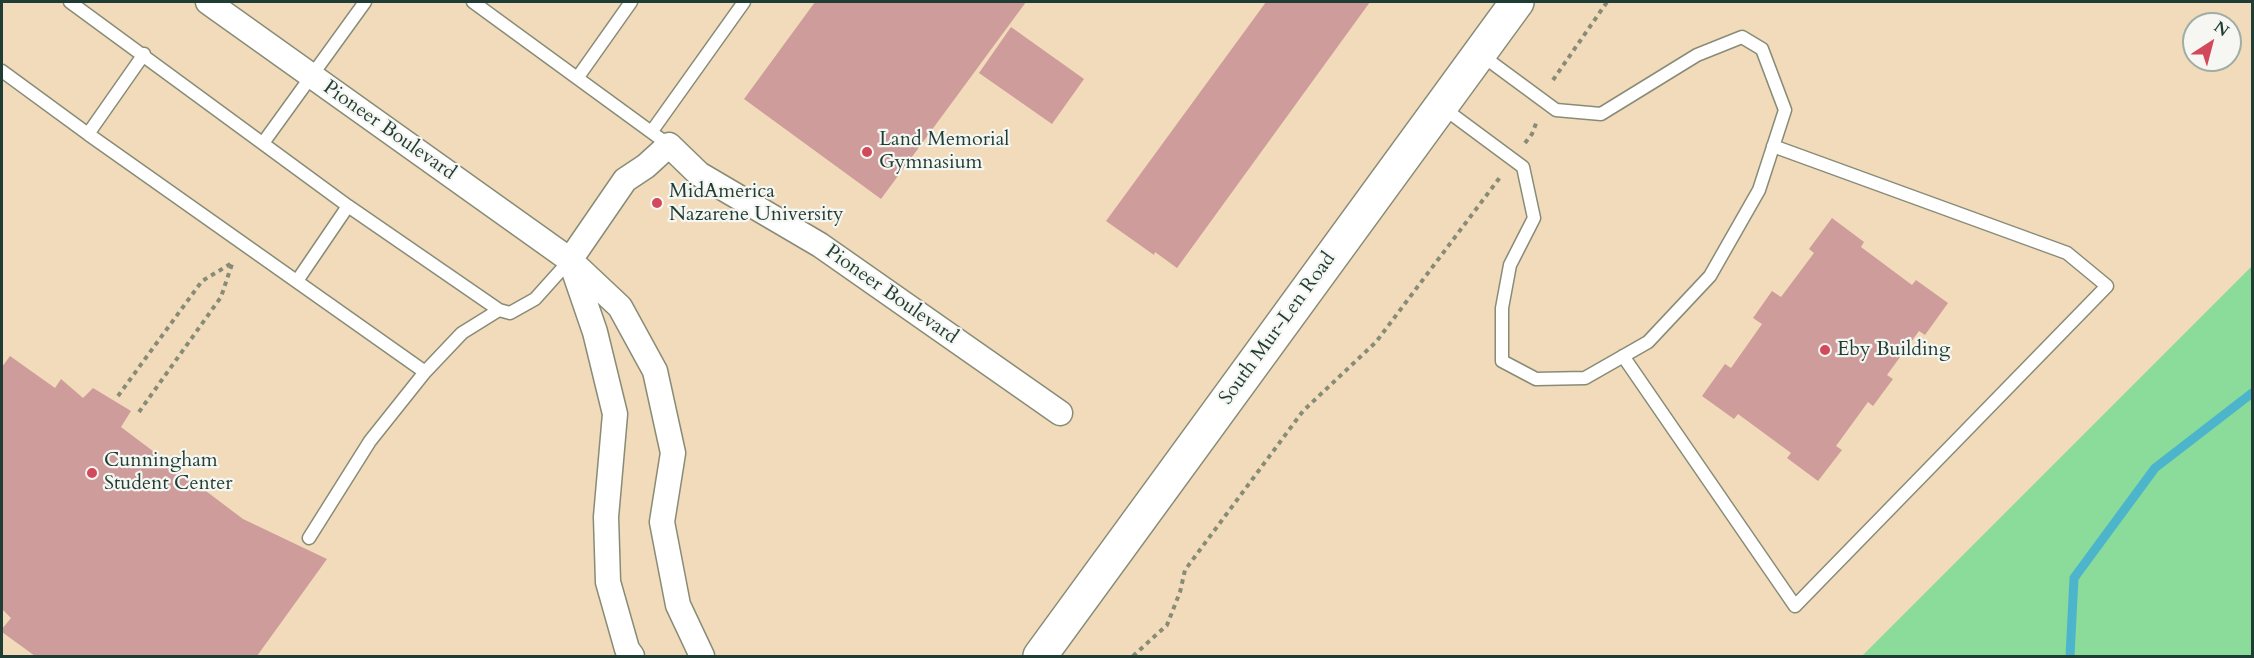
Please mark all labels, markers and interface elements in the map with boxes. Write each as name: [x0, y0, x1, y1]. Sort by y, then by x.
north arrow: [2182, 12, 2242, 72]
text: N: [2209, 16, 2233, 42]
street label: Pioneer Boulevard: [318, 76, 460, 186]
place label: Land Memorial Gymnasium: [879, 128, 1009, 175]
marker: Land Memorial Gymnasium: [860, 145, 874, 159]
place label: MidAmerica Nazarene University: [669, 180, 843, 227]
marker: MidAmerica Nazarene University: [650, 196, 664, 210]
street label: Pioneer Boulevard: [820, 240, 962, 350]
street label: South Mur-Len Road: [1215, 248, 1341, 410]
place label: Eby Building: [1837, 338, 1950, 362]
marker: Eby Building: [1818, 343, 1832, 357]
place label: Cunningham Student Center: [104, 449, 233, 496]
marker: Cunningham Student Center: [85, 466, 99, 480]

